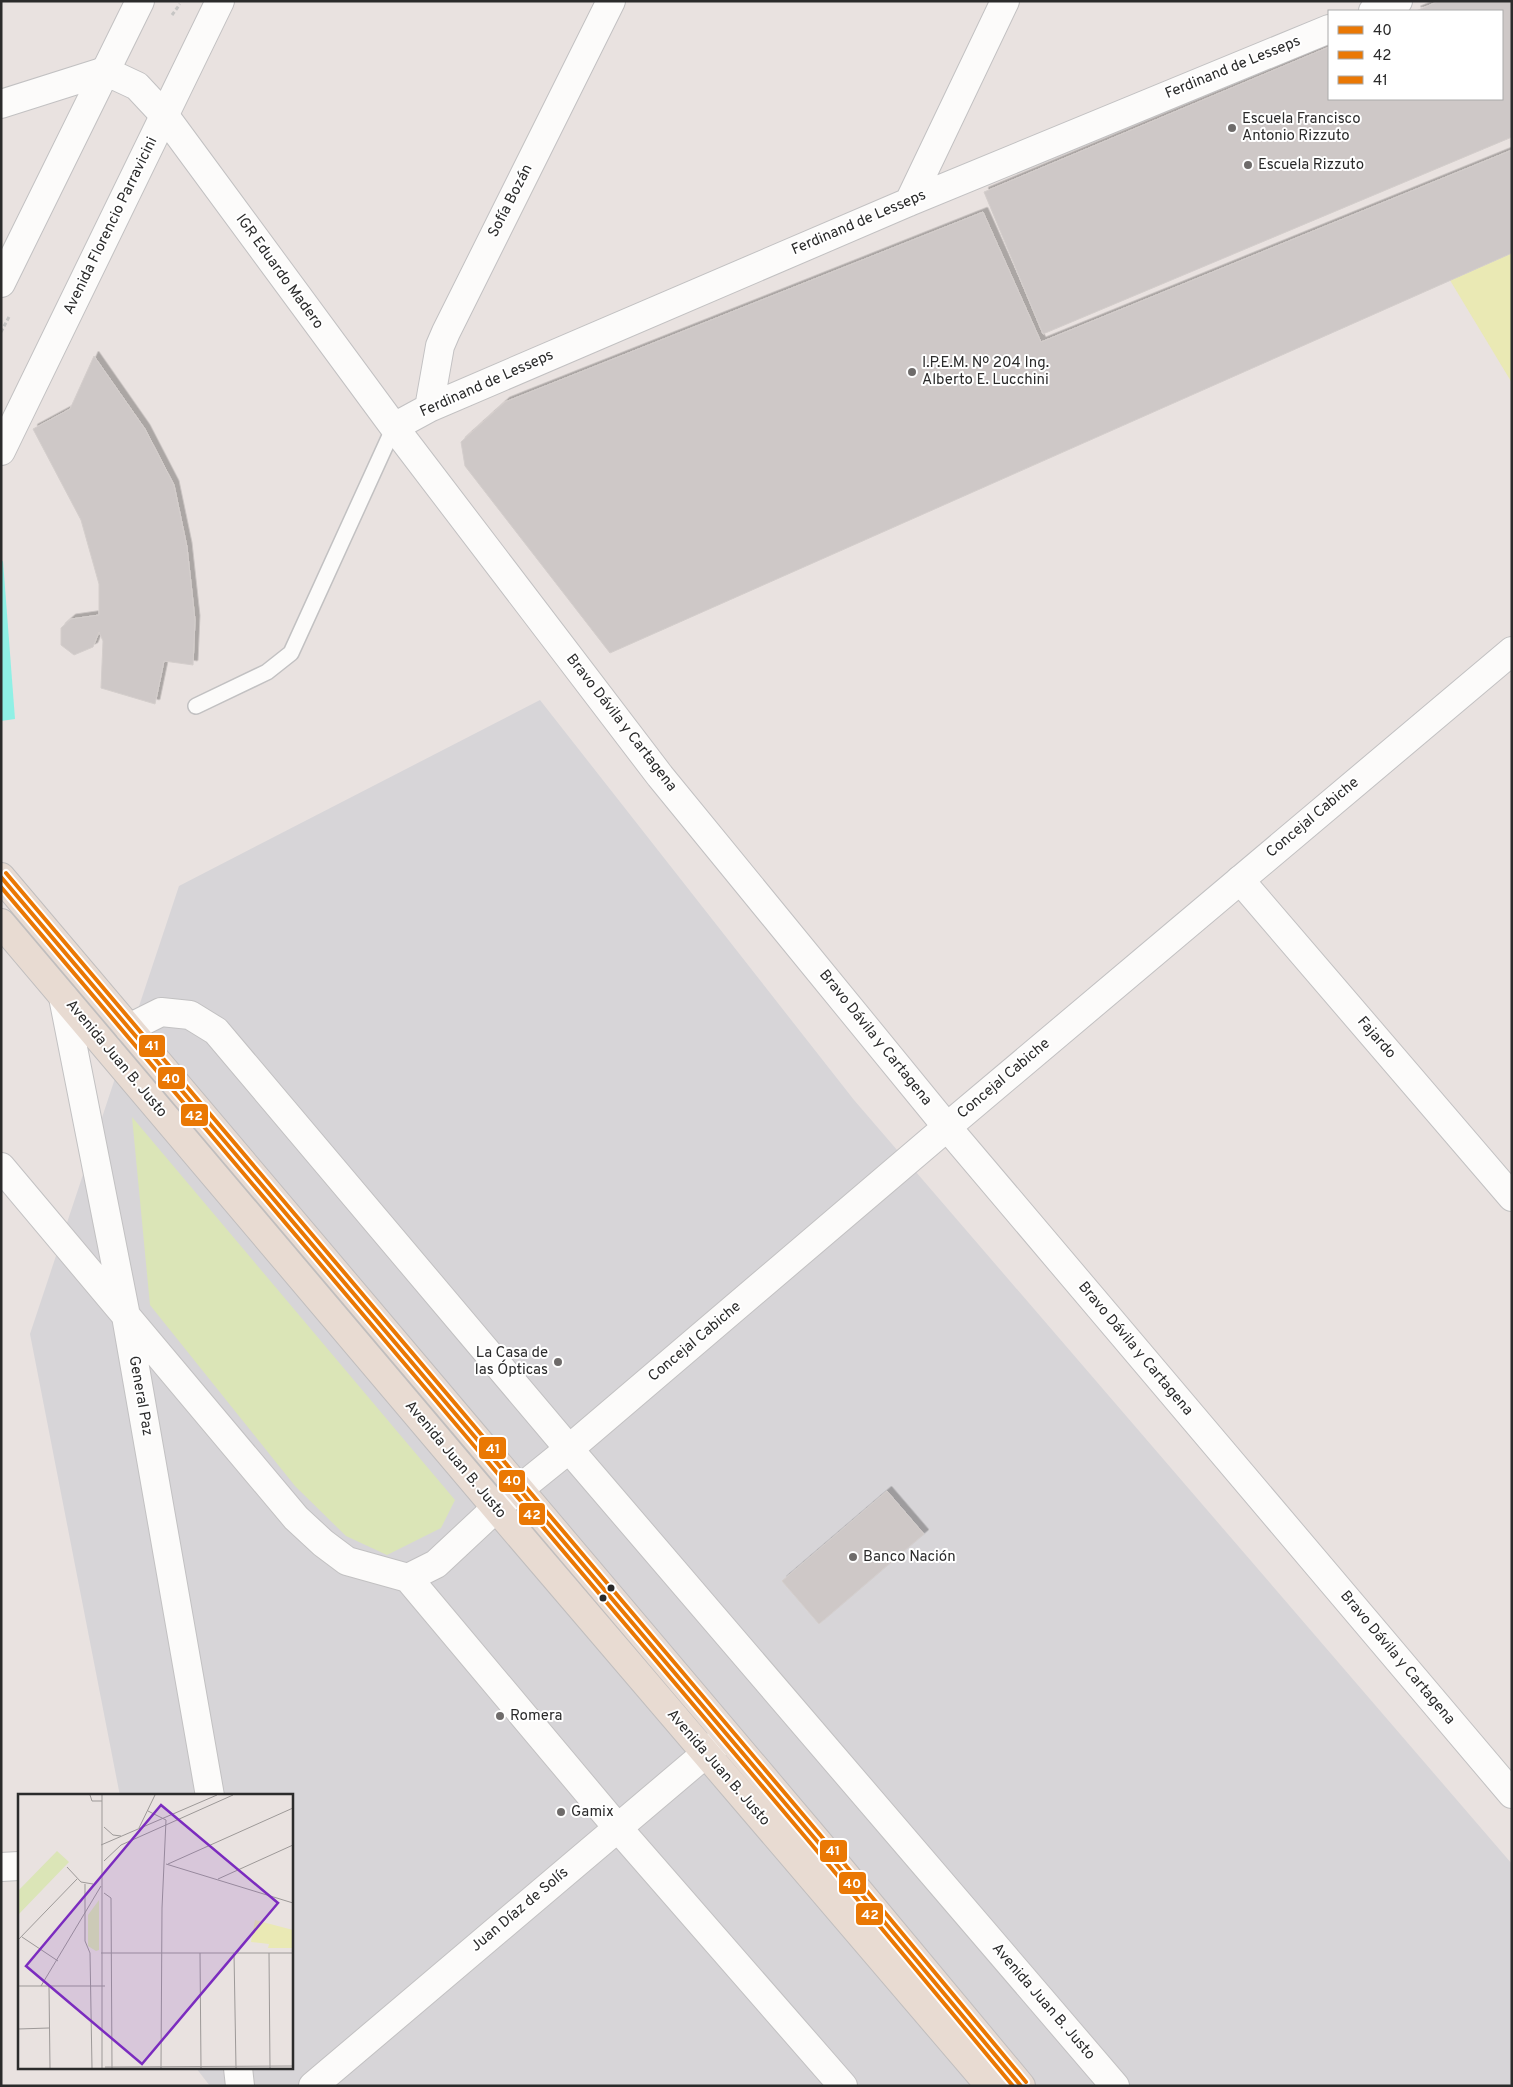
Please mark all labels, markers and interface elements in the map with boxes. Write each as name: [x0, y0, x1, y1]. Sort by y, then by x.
legend: [1328, 10, 1503, 100]
text: 40: [1373, 22, 1392, 41]
street label: Ferdinand de Lesseps: [1163, 32, 1303, 104]
text: 42: [1373, 47, 1392, 66]
text: 41: [1373, 72, 1388, 91]
place label: Escuela Francisco Antonio Rizzuto: [1242, 110, 1361, 146]
marker: Escuela Francisco Antonio Rizzuto: [1226, 122, 1238, 134]
street label: Avenida Florencio Parravicini: [60, 134, 162, 318]
place label: Escuela Rizzuto: [1258, 156, 1364, 175]
marker: Escuela Rizzuto: [1242, 159, 1254, 171]
street label: Sofía Bozán: [485, 161, 537, 241]
street label: Ferdinand de Lesseps: [789, 186, 929, 260]
street label: IGR Eduardo Madero: [231, 211, 327, 333]
street label: Ferdinand de Lesseps: [417, 346, 557, 422]
place label: I.P.E.M. Nº 204 Ing. Alberto E. Lucchini: [922, 354, 1049, 390]
marker: I.P.E.M. Nº 204 Ing. Alberto E. Lucchini: [906, 366, 918, 378]
street label: Bravo Dávila y Cartagena: [561, 650, 681, 796]
street label: Concejal Cabiche: [1263, 774, 1363, 862]
street label: Bravo Dávila y Cartagena: [814, 966, 936, 1110]
street label: Avenida Juan B. Justo: [61, 996, 171, 1122]
street label: Fajardo: [1353, 1013, 1399, 1063]
line badge: 41: [138, 1034, 166, 1058]
street label: Concejal Cabiche: [954, 1035, 1054, 1123]
text: 41: [145, 1038, 159, 1055]
line badge: 40: [157, 1066, 186, 1090]
text: 40: [162, 1071, 180, 1088]
line badge: 42: [180, 1103, 209, 1127]
text: 42: [185, 1108, 203, 1125]
street label: Bravo Dávila y Cartagena: [1073, 1278, 1197, 1420]
street label: Concejal Cabiche: [645, 1298, 745, 1386]
place label: La Casa de las Ópticas: [475, 1344, 548, 1380]
street label: General Paz: [124, 1354, 156, 1438]
marker: La Casa de las Ópticas: [552, 1356, 564, 1368]
street label: Avenida Juan B. Justo: [400, 1397, 510, 1523]
line badge: 41: [478, 1436, 507, 1460]
text: 41: [486, 1441, 500, 1458]
line badge: 40: [498, 1469, 526, 1493]
text: 40: [503, 1473, 521, 1490]
line badge: 42: [518, 1502, 546, 1526]
text: 42: [523, 1507, 541, 1524]
place label: Banco Nación: [863, 1548, 956, 1567]
marker: Banco Nación: [847, 1551, 859, 1563]
unlabelled marker: [606, 1583, 616, 1593]
street label: Bravo Dávila y Cartagena: [1335, 1587, 1459, 1729]
unlabelled marker: [598, 1593, 608, 1603]
street label: Avenida Juan B. Justo: [662, 1706, 774, 1830]
place label: Romera: [510, 1707, 562, 1726]
marker: Romera: [494, 1710, 506, 1722]
inset map: [18, 1794, 292, 2070]
place label: Gamix: [571, 1803, 614, 1822]
marker: Gamix: [555, 1806, 567, 1818]
line badge: 41: [819, 1839, 848, 1863]
text: 41: [826, 1843, 840, 1860]
street label: Juan Díaz de Solís: [467, 1864, 573, 1956]
line badge: 40: [838, 1871, 867, 1895]
text: 40: [843, 1876, 861, 1893]
line badge: 42: [855, 1902, 884, 1926]
text: 42: [861, 1907, 879, 1924]
street label: Avenida Juan B. Justo: [987, 1940, 1099, 2064]

